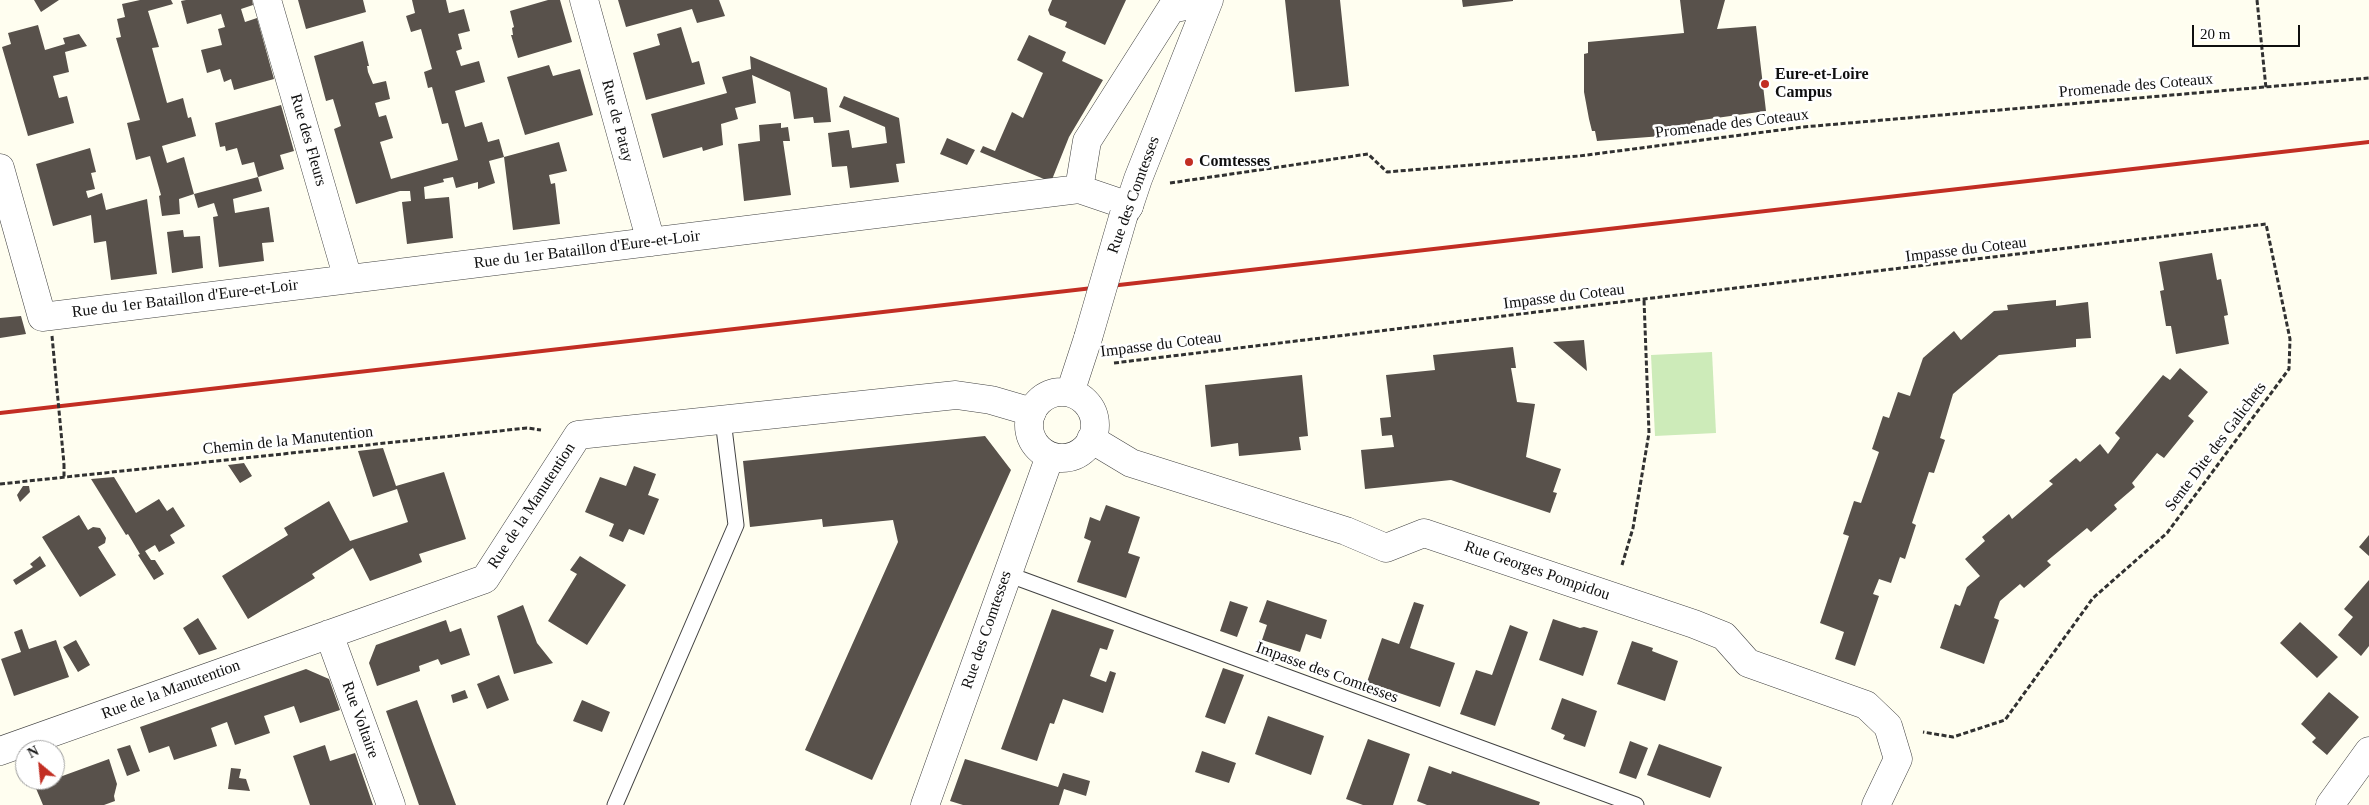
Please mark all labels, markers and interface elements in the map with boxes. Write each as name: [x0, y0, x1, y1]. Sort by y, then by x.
scale bar: [2194, 15, 2302, 47]
text: 20 m: [2200, 26, 2230, 42]
place label: Eure-et-Loire Campus: [1775, 65, 1869, 103]
street label: Promenade des Coteaux: [2058, 70, 2214, 102]
street label: Rue de Patay: [597, 78, 637, 164]
marker: Eure-et-Loire Campus: [1759, 78, 1771, 90]
street label: Rue des Fleurs: [286, 92, 330, 188]
street label: Promenade des Coteaux: [1654, 105, 1810, 143]
street label: Rue des Comtesses: [1104, 134, 1164, 256]
place label: Comtesses: [1199, 152, 1270, 172]
marker: Comtesses: [1183, 156, 1195, 168]
street label: Rue du 1er Bataillon d'Eure-et-Loir: [473, 227, 701, 273]
street label: Impasse du Coteau: [1904, 233, 2028, 267]
street label: Rue du 1er Bataillon d'Eure-et-Loir: [71, 276, 299, 322]
street label: Impasse du Coteau: [1502, 280, 1626, 314]
street label: Impasse du Coteau: [1099, 328, 1223, 362]
street label: Sente Dite des Galichets: [2161, 379, 2271, 515]
street label: Chemin de la Manutention: [202, 423, 374, 459]
street label: Rue de la Manutention: [484, 439, 580, 573]
street label: Rue Georges Pompidou: [1462, 537, 1612, 605]
street label: Rue des Comtesses: [958, 568, 1016, 692]
street label: Impasse des Comtesses: [1253, 638, 1401, 708]
street label: Rue de la Manutention: [99, 656, 243, 724]
street label: Rue Voltaire: [337, 679, 383, 761]
north arrow: [15, 740, 65, 790]
text: N: [25, 743, 41, 761]

